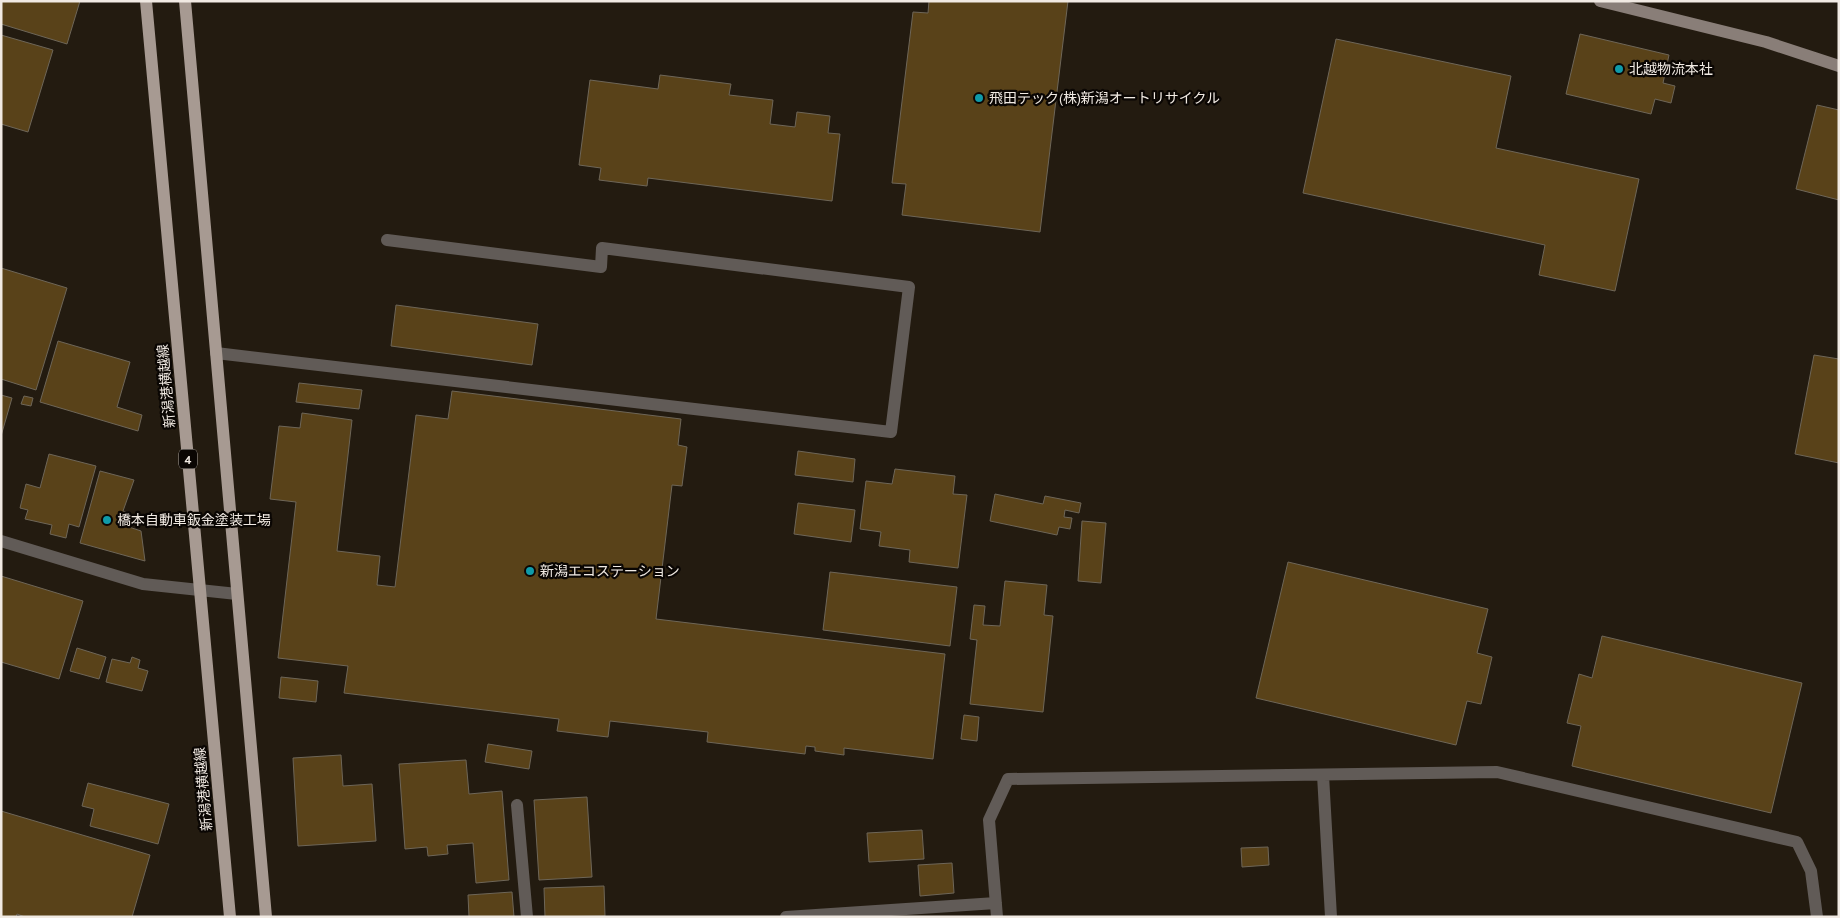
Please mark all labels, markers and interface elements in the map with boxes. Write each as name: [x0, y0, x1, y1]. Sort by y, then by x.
place label: 北越物流本社: [1629, 60, 1713, 78]
marker: 北越物流本社: [1613, 63, 1625, 75]
place label: 飛田テック(株)新潟オートリサイクル: [989, 89, 1220, 107]
marker: 飛田テック(株)新潟オートリサイクル: [973, 92, 985, 104]
street label: 新潟港横越線: [153, 343, 179, 429]
road number: 4: [179, 449, 197, 468]
place label: 橋本自動車鈑金塗装工場: [117, 511, 271, 529]
marker: 橋本自動車鈑金塗装工場: [101, 514, 113, 526]
place label: 新潟エコステーション: [540, 562, 680, 580]
marker: 新潟エコステーション: [524, 565, 536, 577]
street label: 新潟港横越線: [190, 746, 216, 832]

